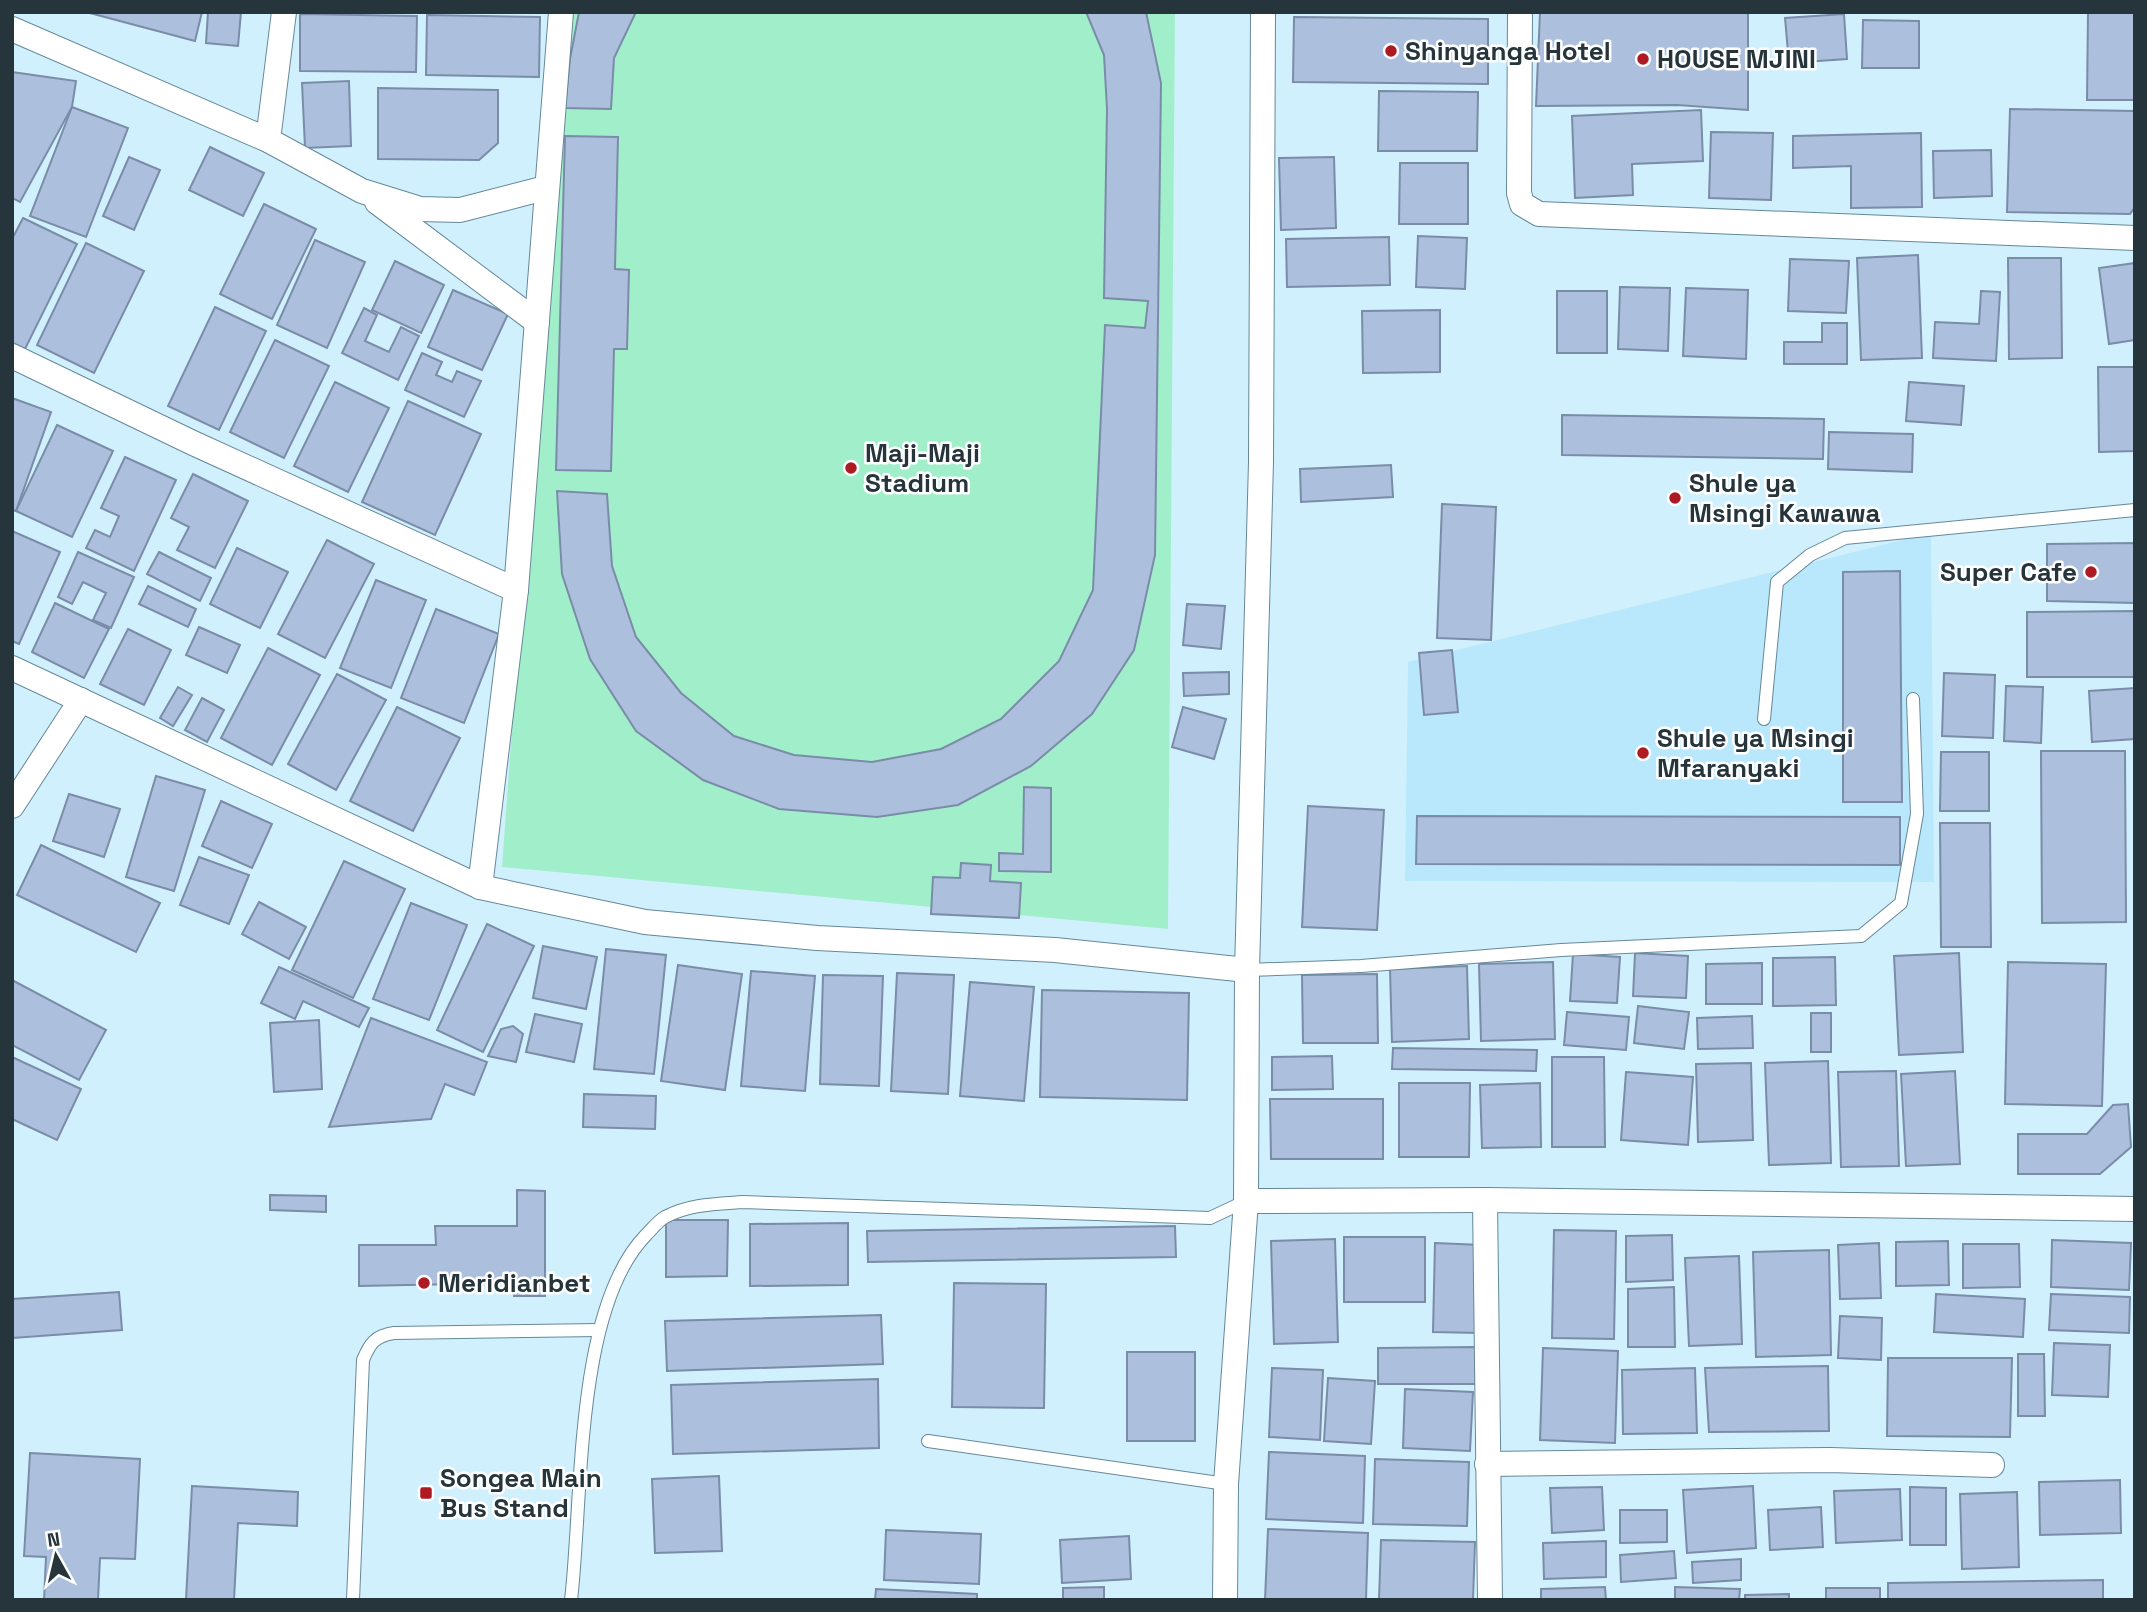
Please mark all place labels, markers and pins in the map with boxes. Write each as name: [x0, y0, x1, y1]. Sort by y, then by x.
place label: Shinyanga Hotel: [1405, 34, 1611, 68]
place label: HOUSE MJINI: [1657, 42, 1816, 76]
marker: Shinyanga Hotel: [1383, 43, 1399, 59]
marker: HOUSE MJINI: [1635, 51, 1651, 67]
place label: Maji-Maji Stadium: [865, 436, 980, 500]
marker: Maji-Maji Stadium: [843, 460, 859, 476]
place label: Shule ya Msingi Kawawa: [1689, 466, 1881, 530]
marker: Shule ya Msingi Kawawa: [1667, 490, 1683, 506]
place label: Super Cafe: [1940, 555, 2077, 589]
marker: Super Cafe: [2083, 564, 2099, 580]
place label: Shule ya Msingi Mfaranyaki: [1657, 721, 1854, 785]
marker: Shule ya Msingi Mfaranyaki: [1635, 745, 1651, 761]
place label: Meridianbet: [438, 1266, 591, 1300]
marker: Meridianbet: [416, 1275, 432, 1291]
place label: Songea Main Bus Stand: [440, 1461, 602, 1525]
marker: Songea Main Bus Stand: [418, 1485, 434, 1501]

